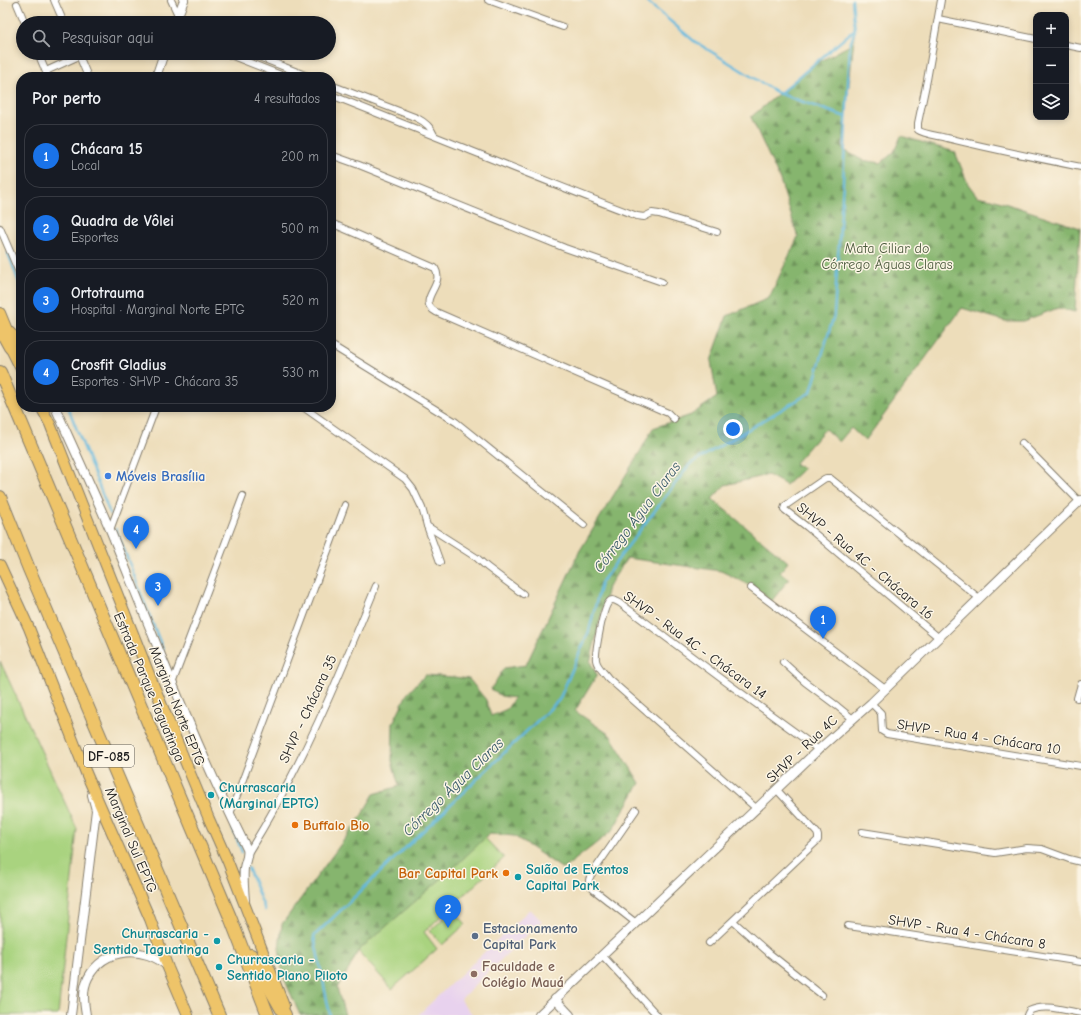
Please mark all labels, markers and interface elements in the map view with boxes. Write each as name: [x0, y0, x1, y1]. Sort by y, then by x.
map controls: [1033, 12, 1069, 120]
button: +: [1033, 12, 1069, 48]
search box: [16, 16, 336, 60]
icon: search: [30, 27, 52, 49]
text: Pesquisar aqui: [62, 29, 154, 47]
button: −: [1033, 48, 1069, 84]
button: layers: [1033, 84, 1069, 120]
text: Por perto: [32, 89, 101, 108]
text: 4 resultados: [254, 91, 320, 106]
text: Chácara 15: [71, 140, 143, 158]
text: 1: [43, 149, 49, 164]
text: 200 m: [281, 149, 319, 164]
text: Local: [71, 158, 100, 173]
text: Quadra de Vôlei: [71, 212, 174, 230]
text: 2: [43, 221, 49, 236]
text: 500 m: [281, 221, 319, 236]
text: Esportes: [71, 230, 118, 245]
park label: Mata Ciliar do Córrego Águas Claras: [821, 240, 953, 273]
text: Ortotrauma: [71, 284, 144, 302]
text: 3: [43, 293, 49, 308]
text: 520 m: [282, 293, 319, 308]
text: Hospital · Marginal Norte EPTG: [71, 302, 245, 317]
text: Crosfit Gladius: [71, 356, 166, 374]
text: 4: [43, 365, 49, 380]
text: 530 m: [282, 365, 319, 380]
text: Esportes · SHVP - Chácara 35: [71, 374, 238, 389]
your location: [723, 419, 743, 439]
water label: Córrego Água Claras: [589, 457, 685, 576]
place label: Móveis Brasília: [116, 468, 205, 485]
marker: Móveis Brasília: [103, 471, 113, 481]
street label: SHVP - Rua 4C - Chácara 16: [793, 499, 937, 623]
pin: 4: [123, 516, 149, 549]
pin: 3: [145, 573, 171, 606]
street label: SHVP - Rua 4C - Chácara 14: [620, 587, 770, 703]
pin: 1: [810, 606, 836, 639]
street label: Estrada Parque Taguatinga: [110, 610, 188, 764]
street label: Marginal Norte EPTG: [145, 644, 209, 768]
street label: SHVP - Chácara 35: [276, 652, 340, 766]
street label: SHVP - Rua 4C: [763, 711, 841, 786]
street label: SHVP - Rua 4 - Chácara 10: [896, 716, 1062, 758]
water label: Córrego Água Claras: [398, 733, 508, 840]
road number: DF-085: [84, 745, 134, 767]
place label: Churrascaria (Marginal EPTG): [219, 779, 319, 812]
street label: Marginal Sul EPTG: [101, 785, 161, 895]
marker: Churrascaria (Marginal EPTG): [206, 790, 216, 800]
place label: Buffalo Bio: [303, 817, 369, 834]
marker: Buffalo Bio: [290, 820, 300, 830]
place label: Salão de Eventos Capital Park: [526, 861, 629, 894]
place label: Bar Capital Park: [399, 865, 498, 882]
marker: Bar Capital Park: [501, 868, 511, 878]
marker: Salão de Eventos Capital Park: [513, 872, 523, 882]
pin: 2: [435, 895, 461, 928]
street label: SHVP - Rua 4 - Chácara 8: [887, 911, 1047, 953]
place label: Estacionamento Capital Park: [483, 920, 578, 953]
place label: Churrascaria - Sentido Taguatinga: [94, 925, 209, 958]
marker: Estacionamento Capital Park: [470, 931, 480, 941]
marker: Churrascaria - Sentido Taguatinga: [212, 936, 222, 946]
place label: Churrascaria - Sentido Plano Piloto: [227, 951, 348, 984]
place label: Faculdade e Colégio Mauá: [482, 958, 564, 991]
marker: Churrascaria - Sentido Plano Piloto: [214, 962, 224, 972]
marker: Faculdade e Colégio Mauá: [469, 969, 479, 979]

